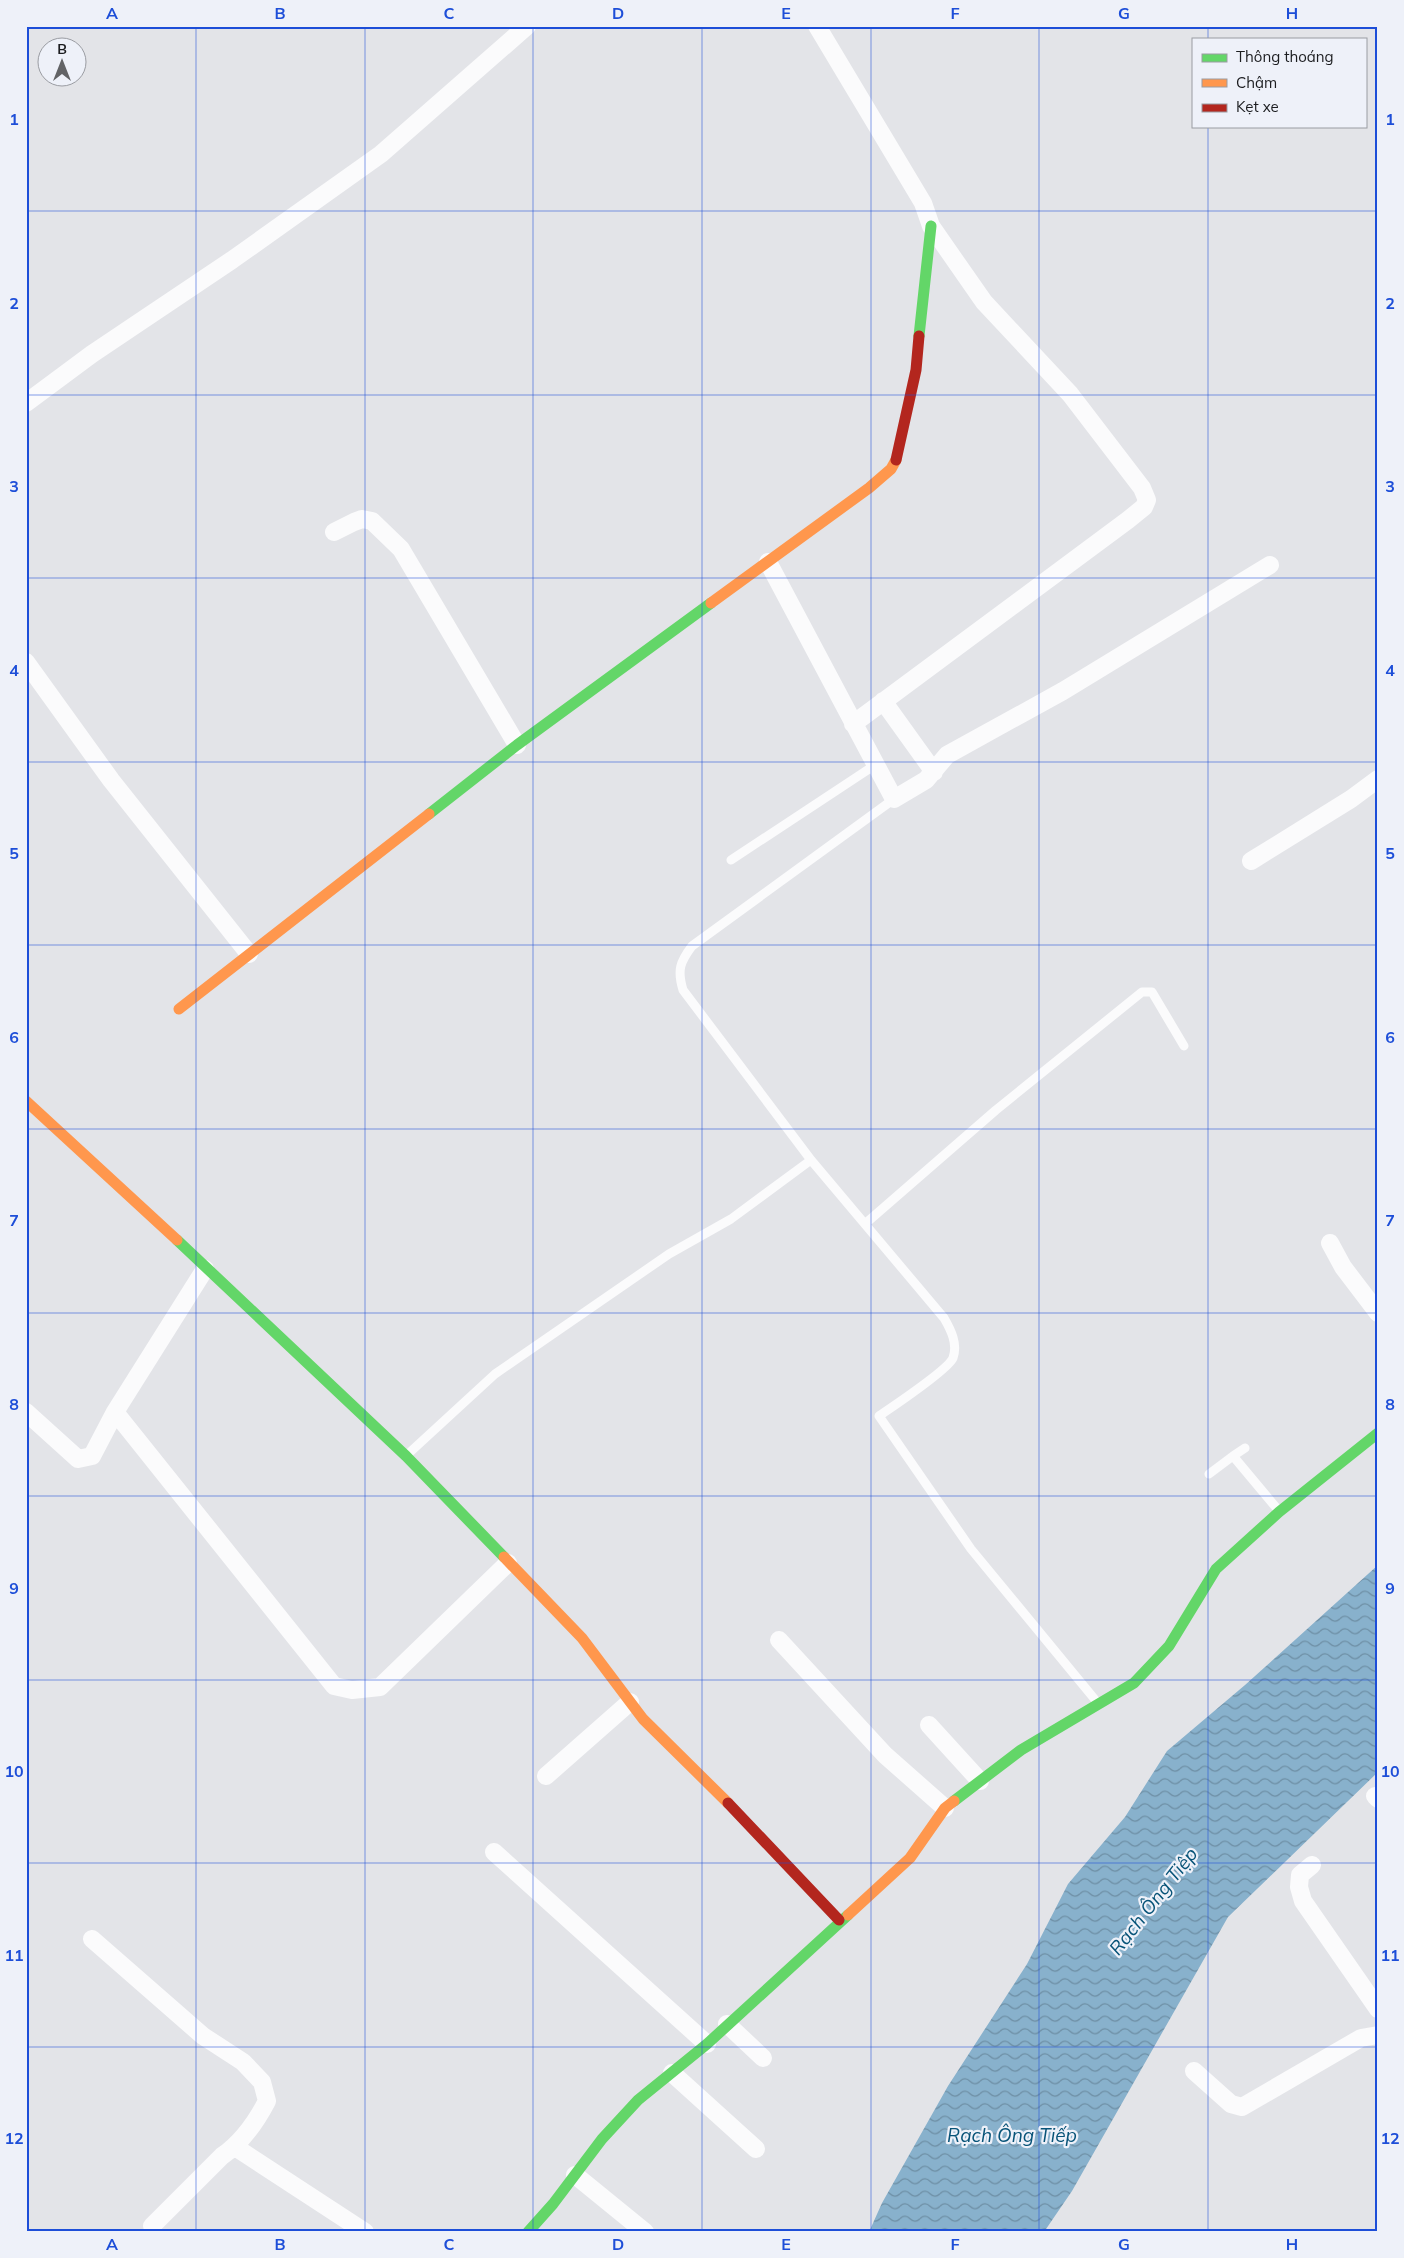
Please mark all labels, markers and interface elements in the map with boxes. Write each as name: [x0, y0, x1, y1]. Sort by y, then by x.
text: A: [106, 3, 118, 23]
text: B: [274, 3, 286, 23]
text: C: [444, 3, 455, 23]
text: D: [612, 3, 624, 23]
text: E: [781, 3, 791, 23]
text: F: [950, 3, 960, 23]
text: G: [1118, 3, 1130, 23]
text: H: [1286, 3, 1298, 23]
north arrow: [38, 38, 88, 88]
legend: [1192, 38, 1366, 128]
text: B: [57, 40, 67, 58]
text: Thông thoáng: [1236, 47, 1334, 66]
text: Chậm: [1236, 73, 1277, 92]
text: Kẹt xe: [1236, 97, 1279, 116]
text: 1: [9, 109, 19, 129]
text: 1: [1385, 109, 1395, 129]
text: 2: [9, 293, 19, 313]
text: 2: [1385, 293, 1395, 313]
text: 3: [9, 476, 19, 496]
text: 3: [1385, 476, 1395, 496]
text: 4: [9, 660, 19, 680]
text: 4: [1385, 660, 1395, 680]
text: 5: [9, 843, 19, 863]
text: 5: [1385, 843, 1395, 863]
text: 6: [9, 1027, 19, 1047]
text: 6: [1385, 1027, 1395, 1047]
text: 7: [9, 1210, 19, 1230]
text: 7: [1385, 1210, 1395, 1230]
text: 8: [9, 1394, 19, 1414]
text: 8: [1385, 1394, 1395, 1414]
text: 9: [9, 1578, 19, 1598]
text: 9: [1385, 1578, 1395, 1598]
text: 10: [4, 1761, 24, 1781]
text: 10: [1380, 1761, 1400, 1781]
water label: Rạch Ông Tiệp: [1104, 1842, 1202, 1960]
text: 11: [4, 1945, 24, 1965]
text: 11: [1380, 1945, 1400, 1965]
water label: Rạch Ông Tiếp: [947, 2123, 1077, 2147]
text: 12: [4, 2128, 24, 2148]
text: 12: [1380, 2128, 1400, 2148]
text: A: [106, 2234, 118, 2254]
text: B: [274, 2234, 286, 2254]
text: C: [444, 2234, 455, 2254]
text: D: [612, 2234, 624, 2254]
text: E: [781, 2234, 791, 2254]
text: F: [950, 2234, 960, 2254]
text: G: [1118, 2234, 1130, 2254]
text: H: [1286, 2234, 1298, 2254]

